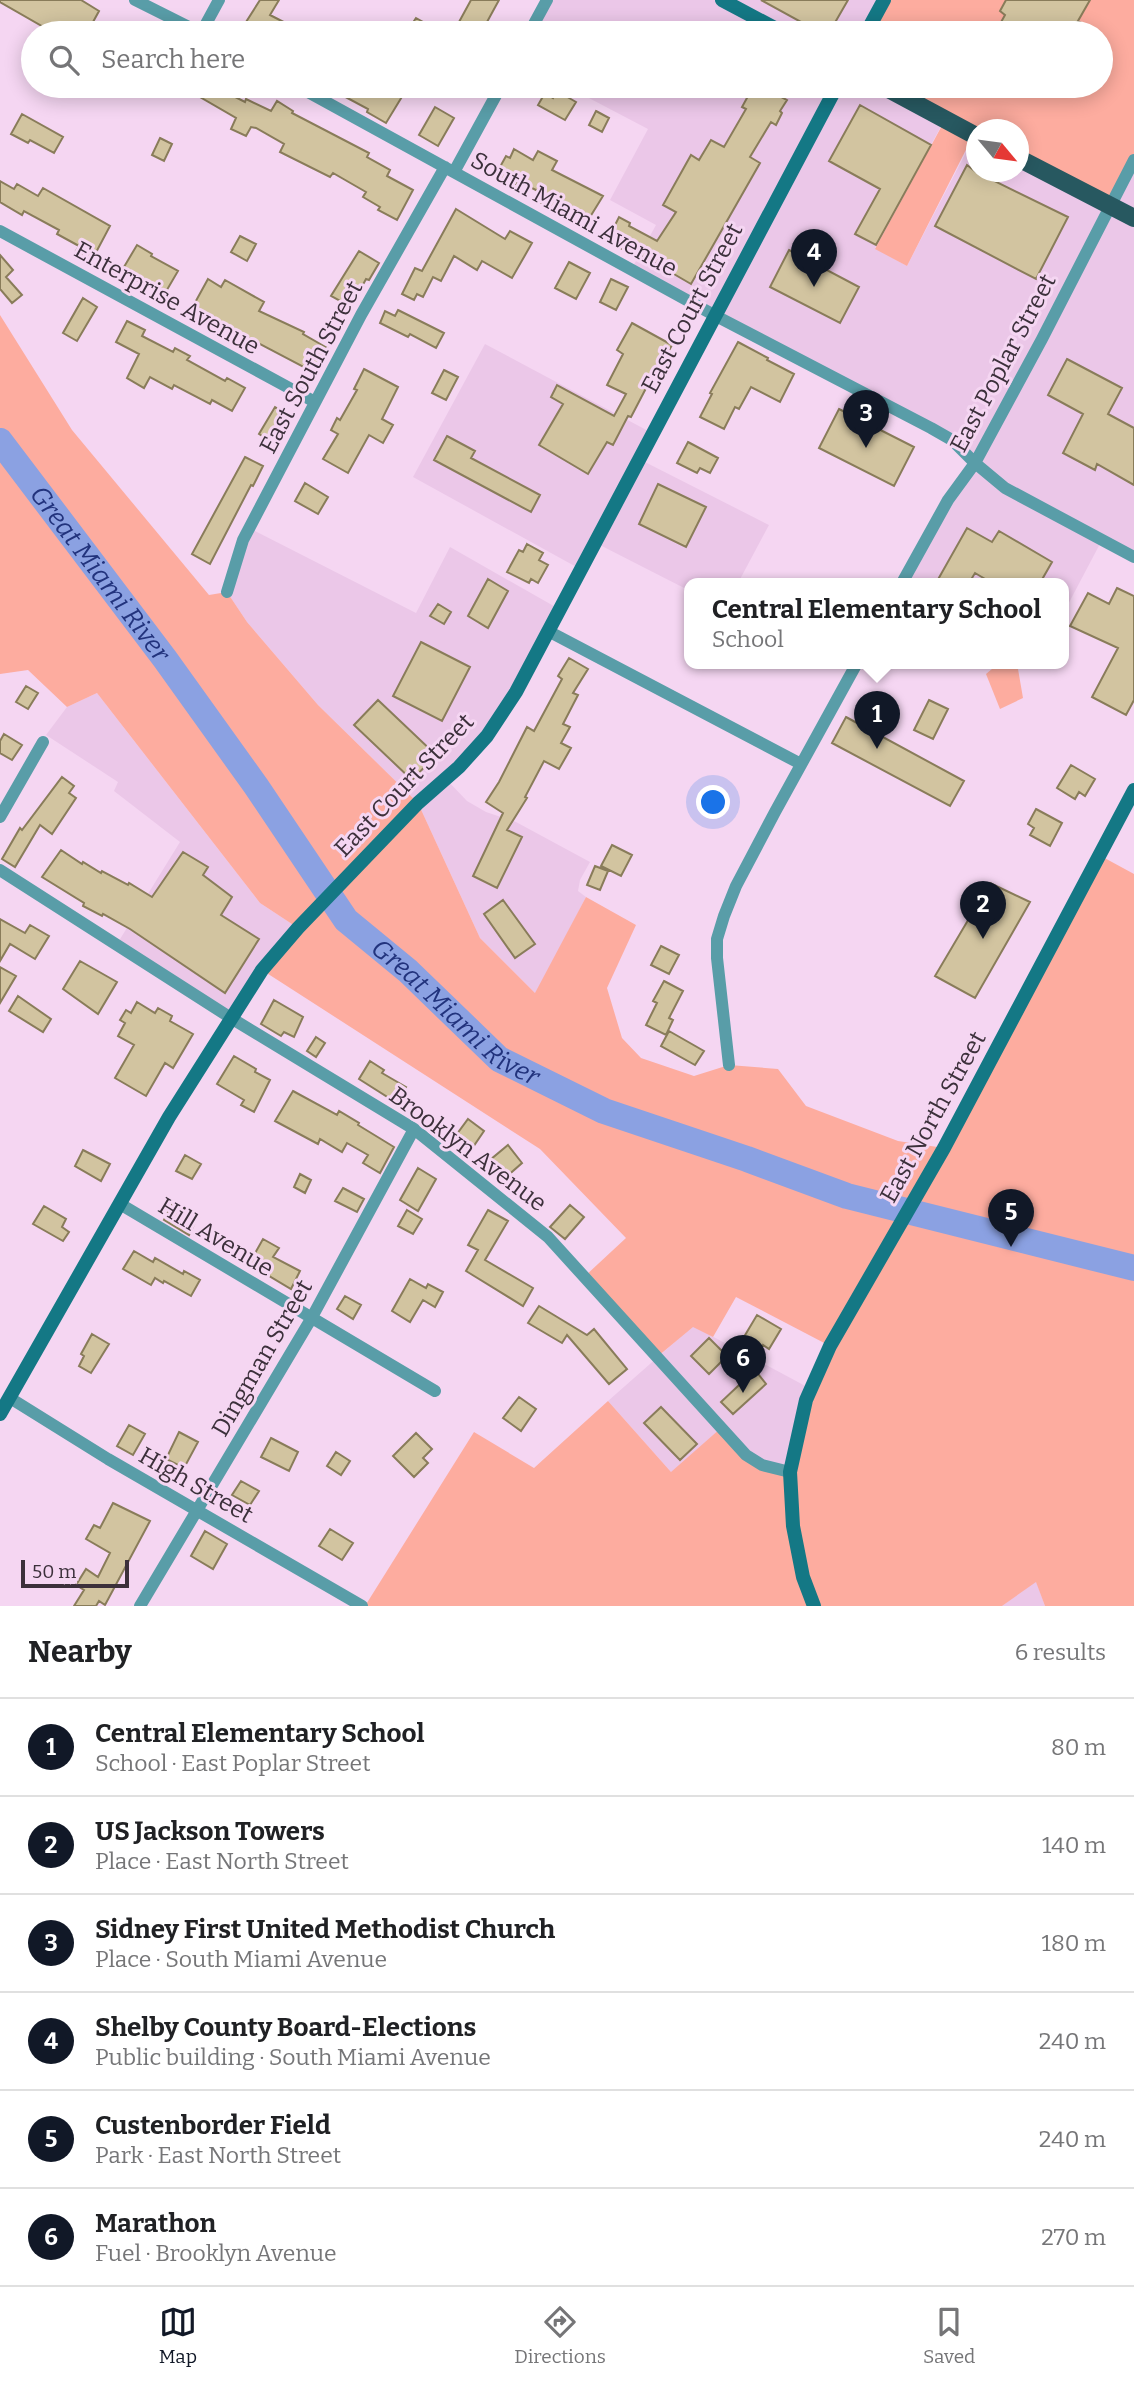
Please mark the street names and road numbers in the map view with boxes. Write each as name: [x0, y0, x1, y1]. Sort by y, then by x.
street label: South Miami Avenue: [466, 146, 682, 282]
street label: East Court Street: [636, 218, 749, 398]
street label: Enterprise Avenue: [70, 236, 264, 360]
street label: East Poplar Street: [944, 269, 1062, 457]
street label: East South Street: [254, 276, 368, 458]
street label: East Court Street: [329, 707, 480, 862]
street label: East North Street: [874, 1026, 992, 1208]
street label: Brooklyn Avenue: [384, 1081, 552, 1217]
street label: Hill Avenue: [153, 1192, 279, 1282]
street label: Dingman Street: [206, 1275, 318, 1441]
street label: High Street: [134, 1441, 258, 1529]

